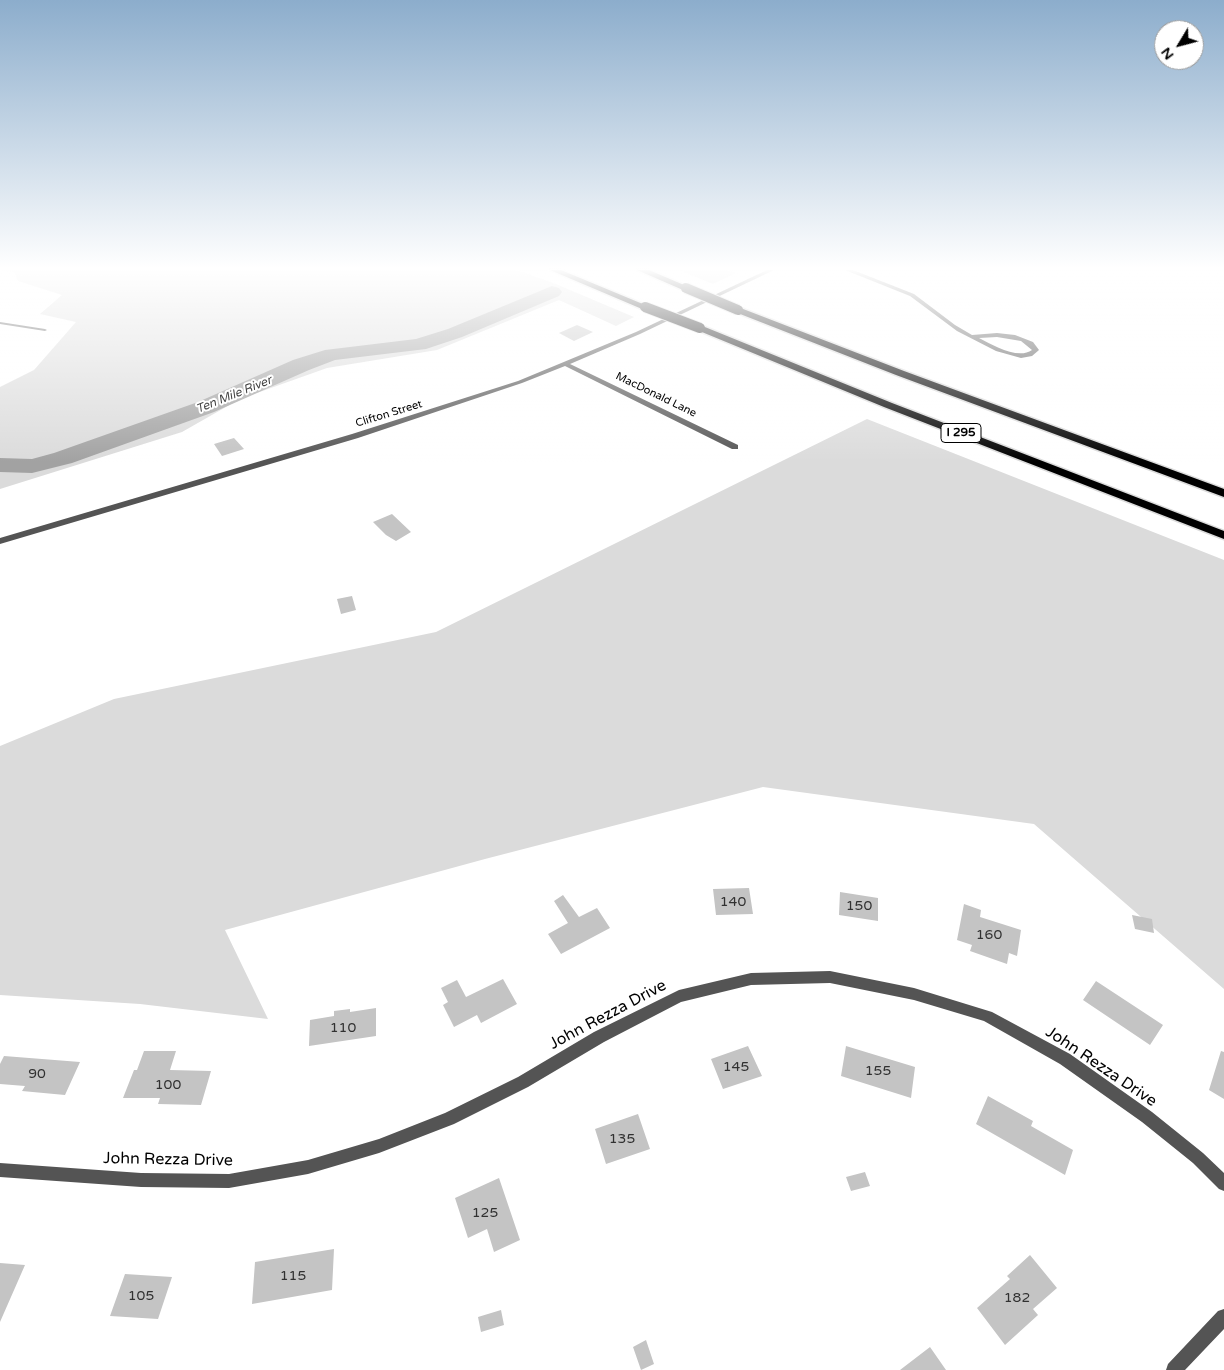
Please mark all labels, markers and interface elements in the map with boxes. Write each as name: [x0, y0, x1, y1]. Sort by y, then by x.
north arrow: [1154, 20, 1204, 70]
text: N: [1157, 44, 1178, 63]
street label: MacDonald Lane: [613, 370, 699, 420]
water label: Ten Mile River: [194, 373, 274, 417]
street label: Clifton Street: [354, 398, 424, 430]
road number: I 295: [941, 423, 981, 442]
house number: 140: [720, 894, 746, 910]
house number: 150: [846, 898, 872, 914]
house number: 160: [976, 927, 1002, 943]
street label: John Rezza Drive: [546, 976, 670, 1054]
house number: 110: [330, 1020, 356, 1036]
street label: John Rezza Drive: [1042, 1023, 1160, 1111]
house number: 145: [723, 1059, 749, 1075]
house number: 155: [865, 1063, 891, 1079]
house number: 90: [28, 1066, 46, 1082]
house number: 100: [155, 1077, 181, 1093]
house number: 135: [609, 1131, 635, 1147]
street label: John Rezza Drive: [103, 1149, 233, 1171]
house number: 125: [472, 1205, 498, 1221]
house number: 115: [280, 1268, 306, 1284]
house number: 105: [128, 1288, 154, 1304]
house number: 182: [1004, 1290, 1030, 1306]

